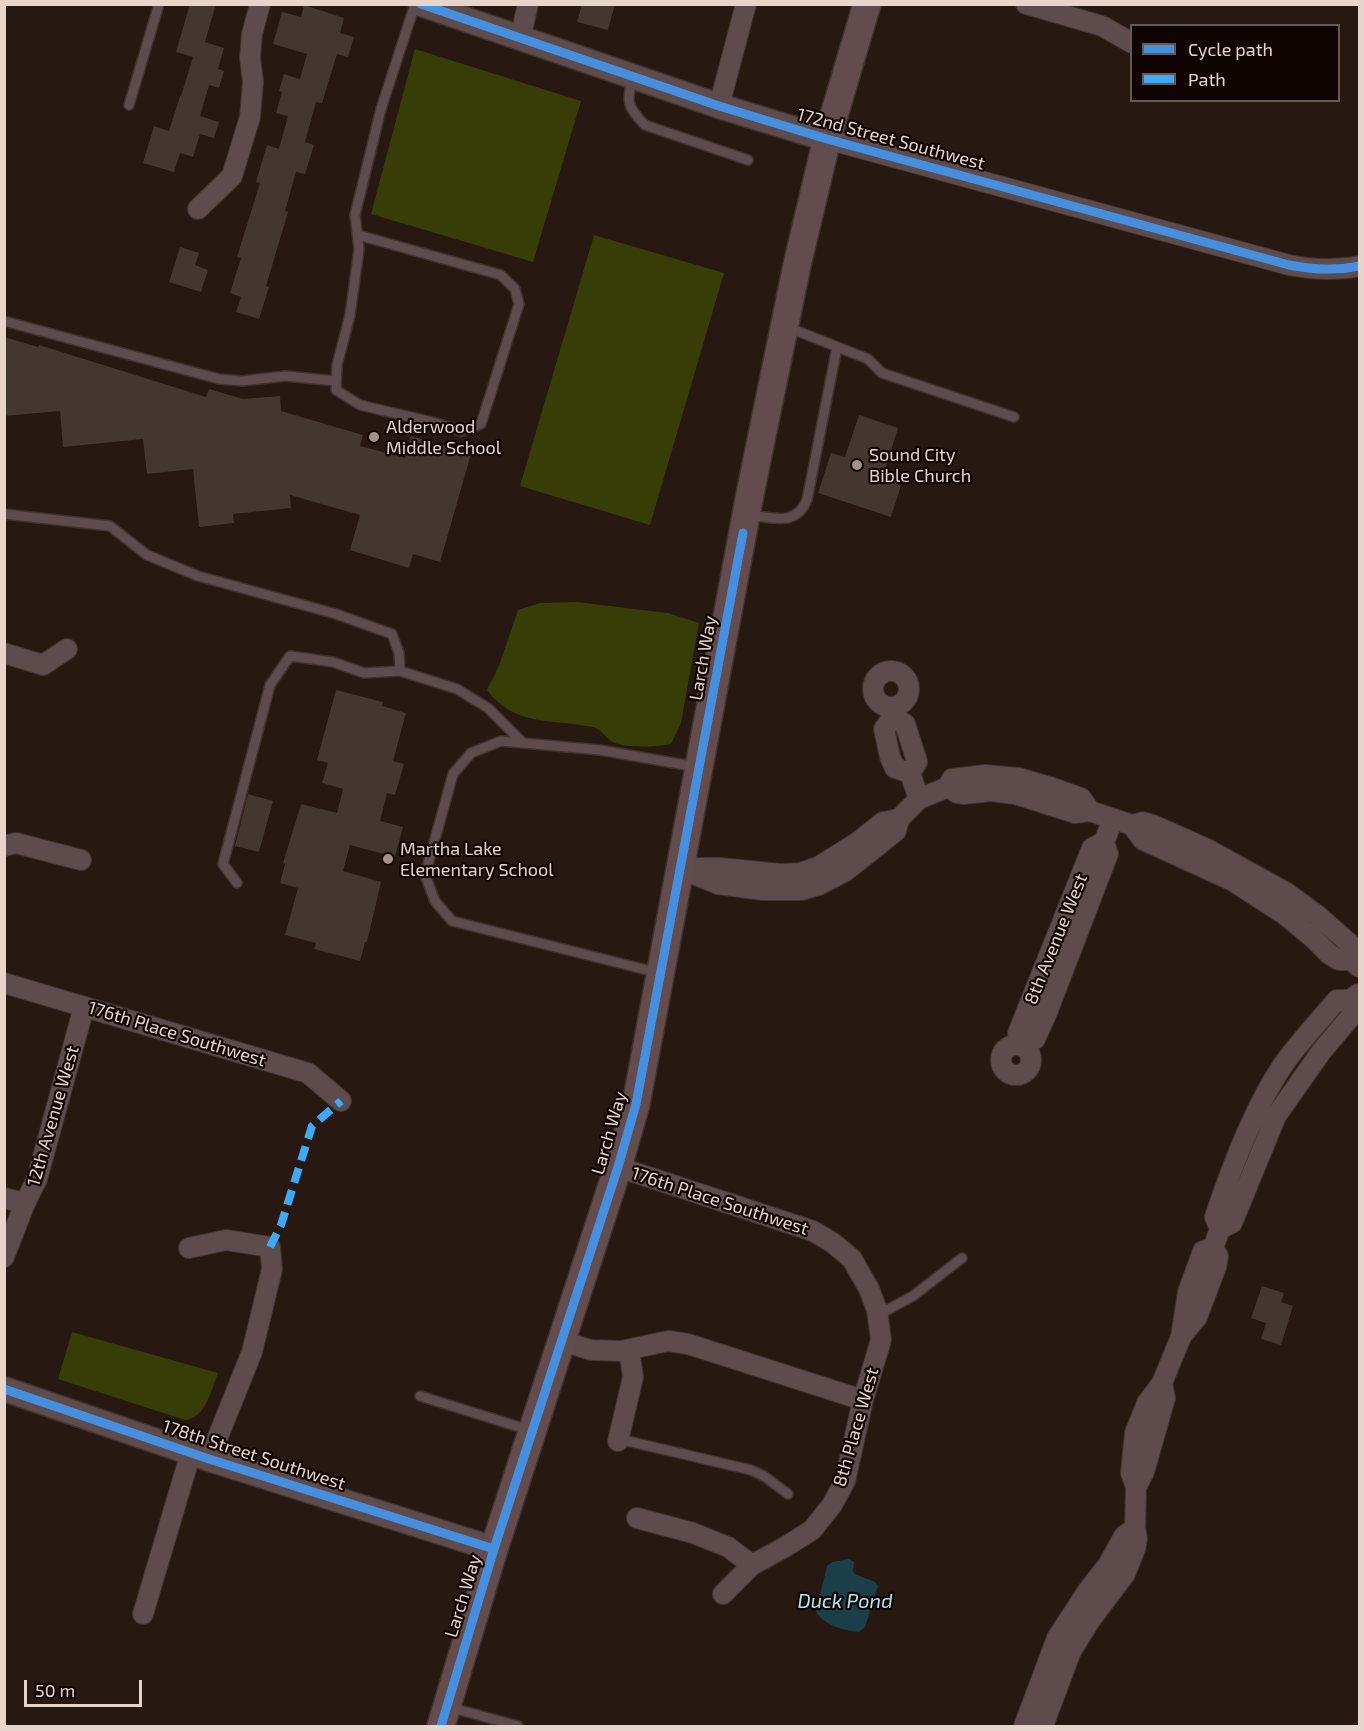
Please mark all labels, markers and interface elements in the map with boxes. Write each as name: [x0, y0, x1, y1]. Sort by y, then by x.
legend: [1130, 24, 1340, 102]
text: Cycle path: [1188, 38, 1273, 60]
text: Path: [1188, 68, 1226, 90]
street label: 172nd Street Southwest: [795, 104, 987, 174]
place label: Alderwood Middle School: [386, 416, 501, 458]
marker: Alderwood Middle School: [367, 430, 381, 444]
place label: Sound City Bible Church: [869, 444, 971, 486]
marker: Sound City Bible Church: [850, 458, 864, 472]
street label: Larch Way: [685, 614, 721, 702]
place label: Martha Lake Elementary School: [400, 838, 554, 880]
marker: Martha Lake Elementary School: [381, 852, 395, 866]
street label: 8th Avenue West: [1020, 871, 1092, 1007]
street label: 176th Place Southwest: [86, 997, 268, 1071]
street label: 12th Avenue West: [23, 1043, 83, 1189]
street label: Larch Way: [587, 1089, 631, 1177]
street label: 176th Place Southwest: [629, 1162, 811, 1240]
street label: 8th Place West: [829, 1365, 883, 1489]
street label: 178th Street Southwest: [160, 1415, 348, 1495]
street label: Larch Way: [440, 1552, 486, 1640]
water label: Duck Pond: [797, 1589, 893, 1613]
scale bar: [27, 1668, 146, 1706]
text: 50 m: [35, 1679, 75, 1701]

